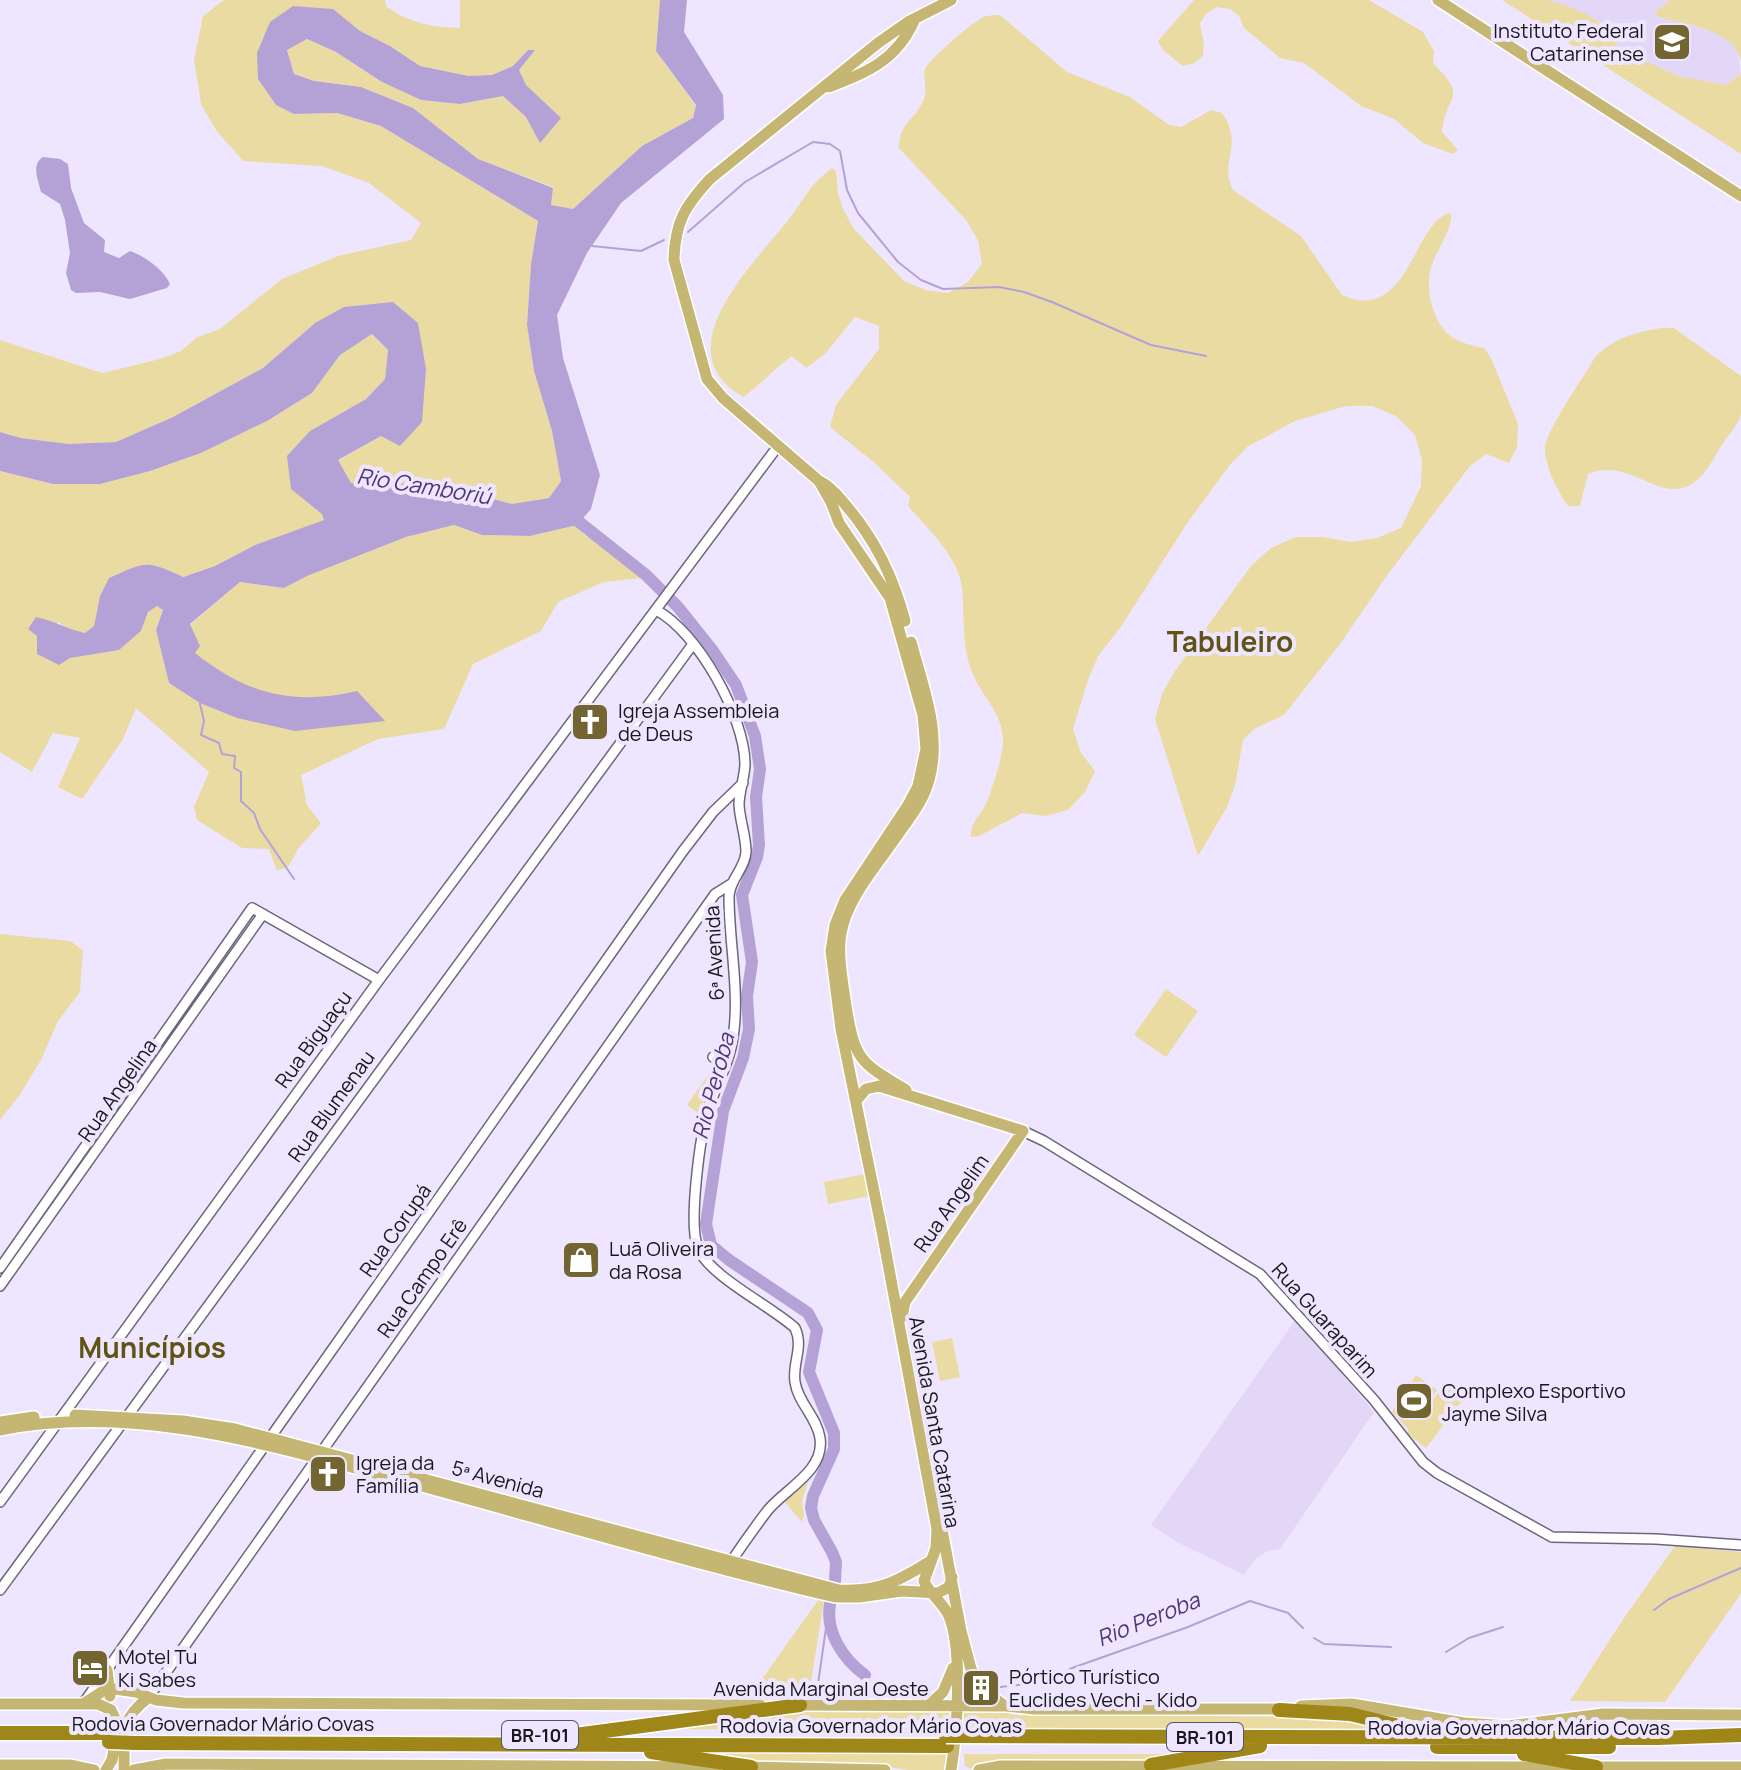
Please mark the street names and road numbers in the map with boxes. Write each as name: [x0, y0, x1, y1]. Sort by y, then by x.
street label: 6ª Avenida: [698, 905, 730, 1001]
street label: Rua Biguaçu: [268, 985, 358, 1093]
street label: Rua Angelina: [72, 1033, 162, 1147]
street label: Rua Blumenau: [281, 1045, 381, 1167]
street label: Rua Angelim: [907, 1149, 995, 1257]
street label: Rua Corupá: [353, 1178, 437, 1282]
street label: Rua Campo Erê: [371, 1213, 473, 1343]
street label: Rua Guaraparim: [1266, 1257, 1384, 1383]
street label: Avenida Santa Catarina: [903, 1314, 967, 1530]
street label: 5ª Avenida: [449, 1454, 547, 1504]
street label: Avenida Marginal Oeste: [713, 1675, 929, 1702]
street label: Rodovia Governador Mário Covas: [72, 1710, 374, 1737]
street label: Rodovia Governador Mário Covas: [720, 1712, 1022, 1739]
street label: Rodovia Governador Mário Covas: [1368, 1714, 1670, 1741]
road number: BR-101: [502, 1721, 578, 1749]
road number: BR-101: [1167, 1723, 1243, 1751]

